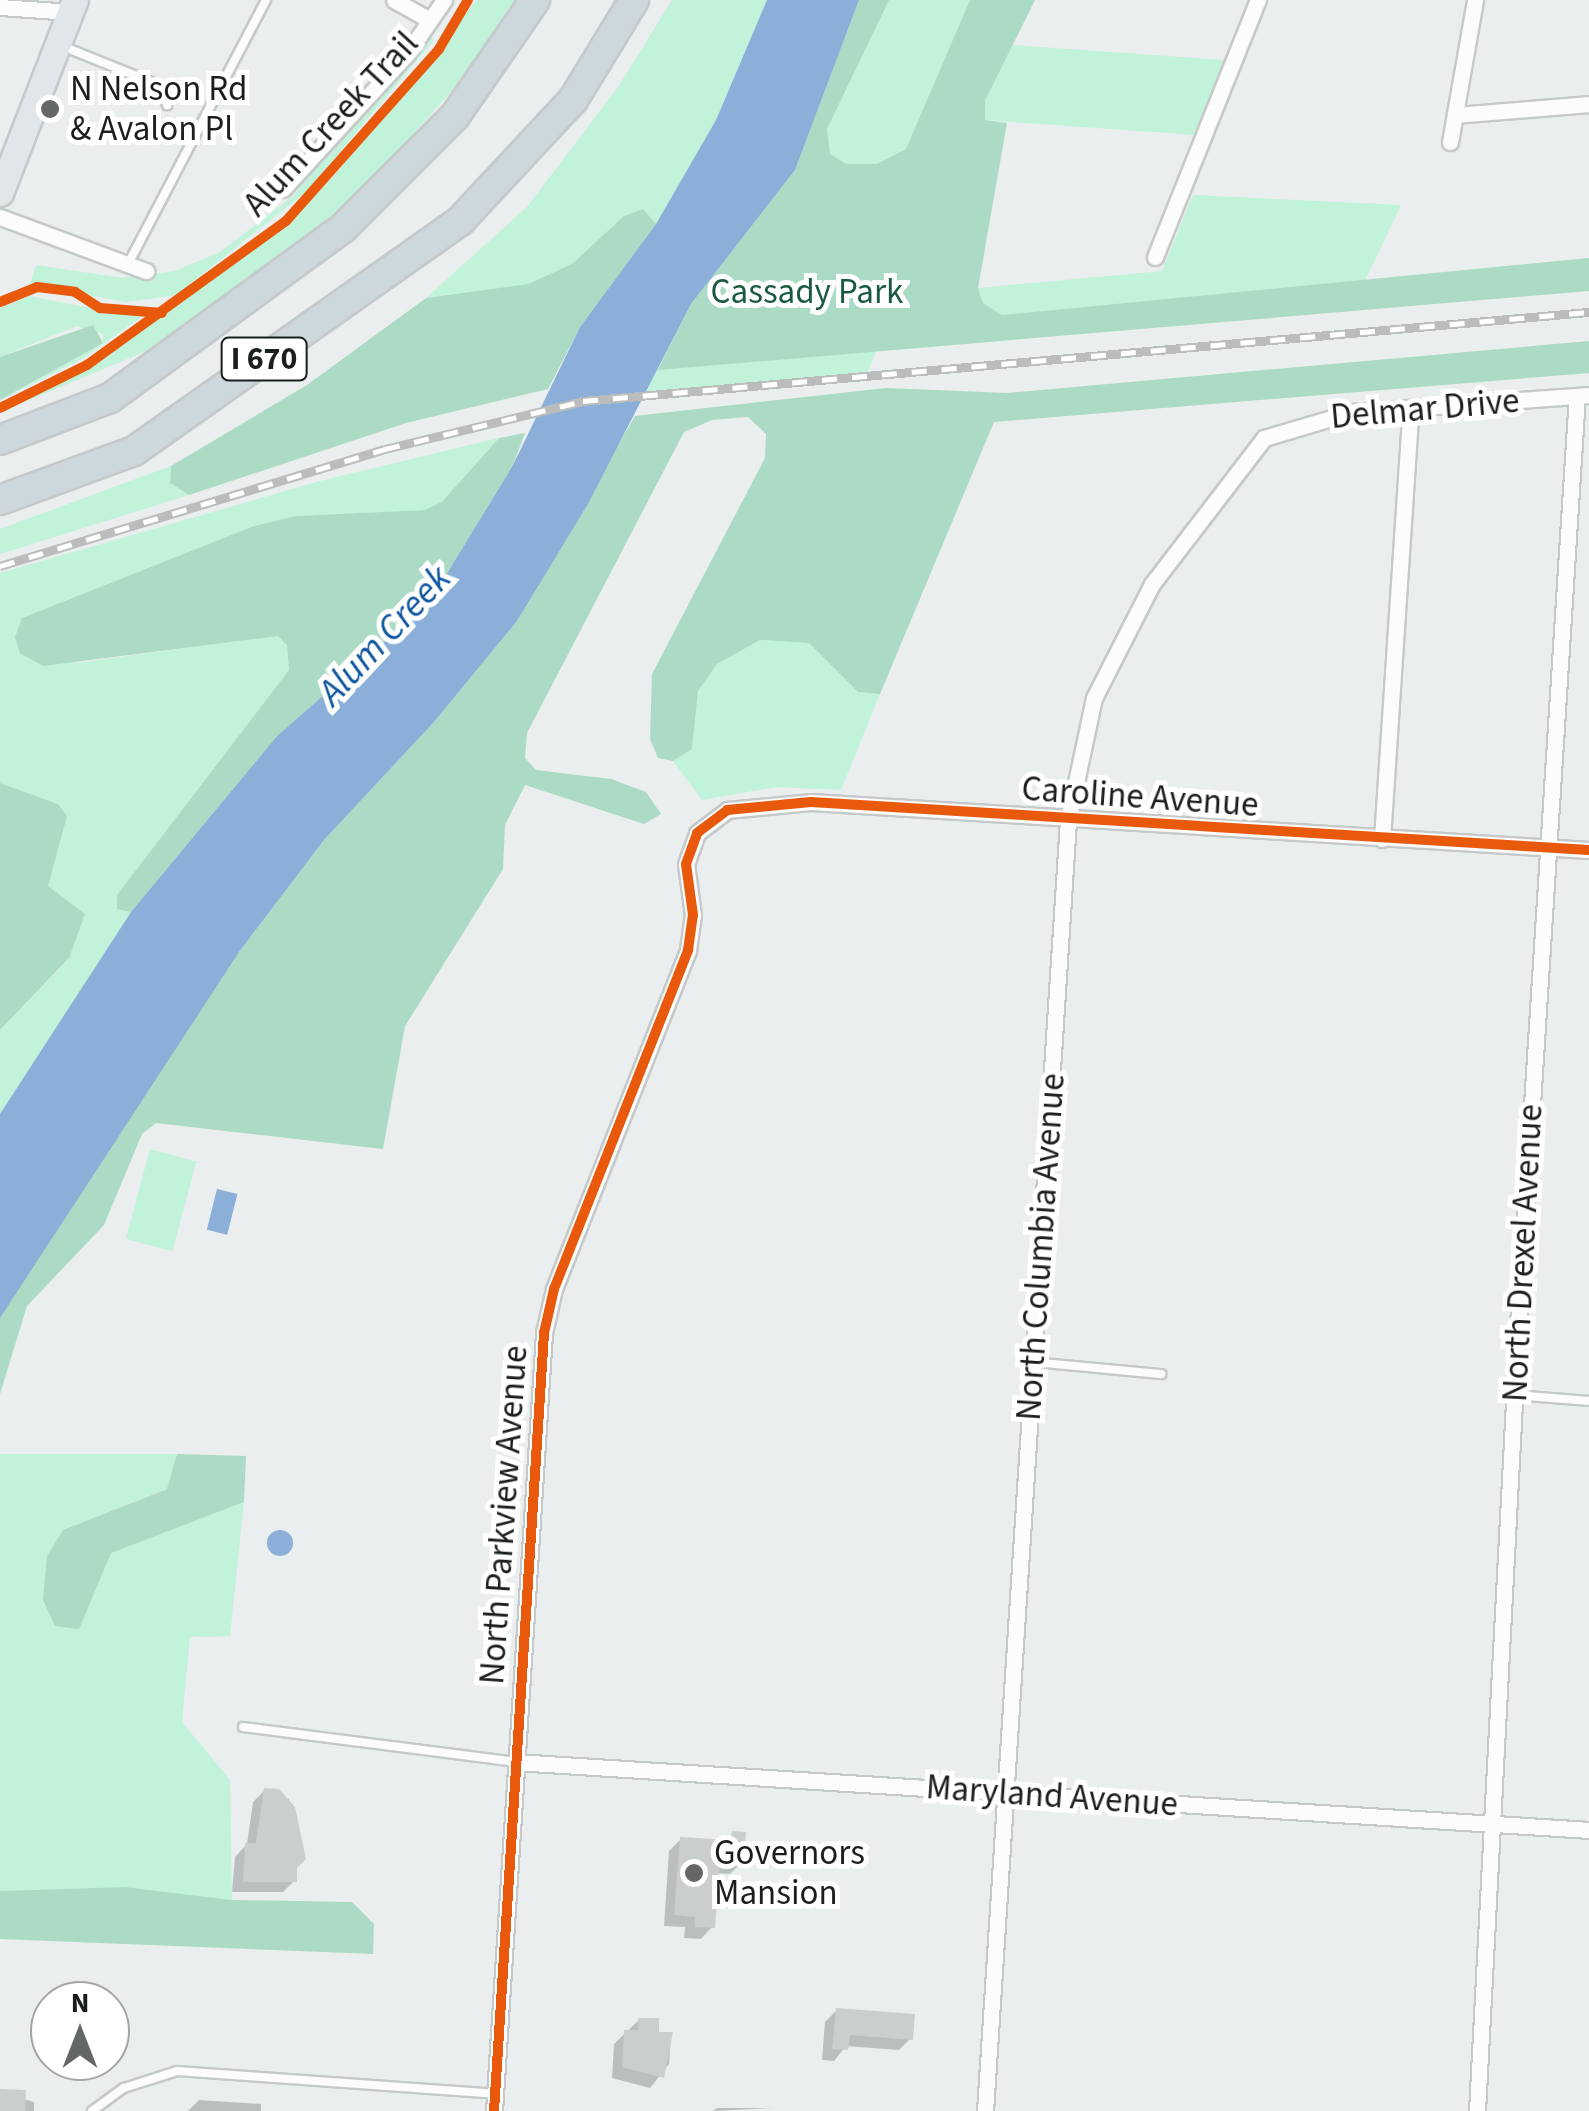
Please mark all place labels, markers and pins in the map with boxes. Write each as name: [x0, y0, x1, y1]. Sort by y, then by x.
place label: N Nelson Rd & Avalon Pl: [70, 68, 247, 150]
marker: N Nelson Rd & Avalon Pl: [39, 98, 61, 120]
place label: Governors Mansion: [714, 1832, 865, 1914]
marker: Governors Mansion: [683, 1862, 705, 1884]

